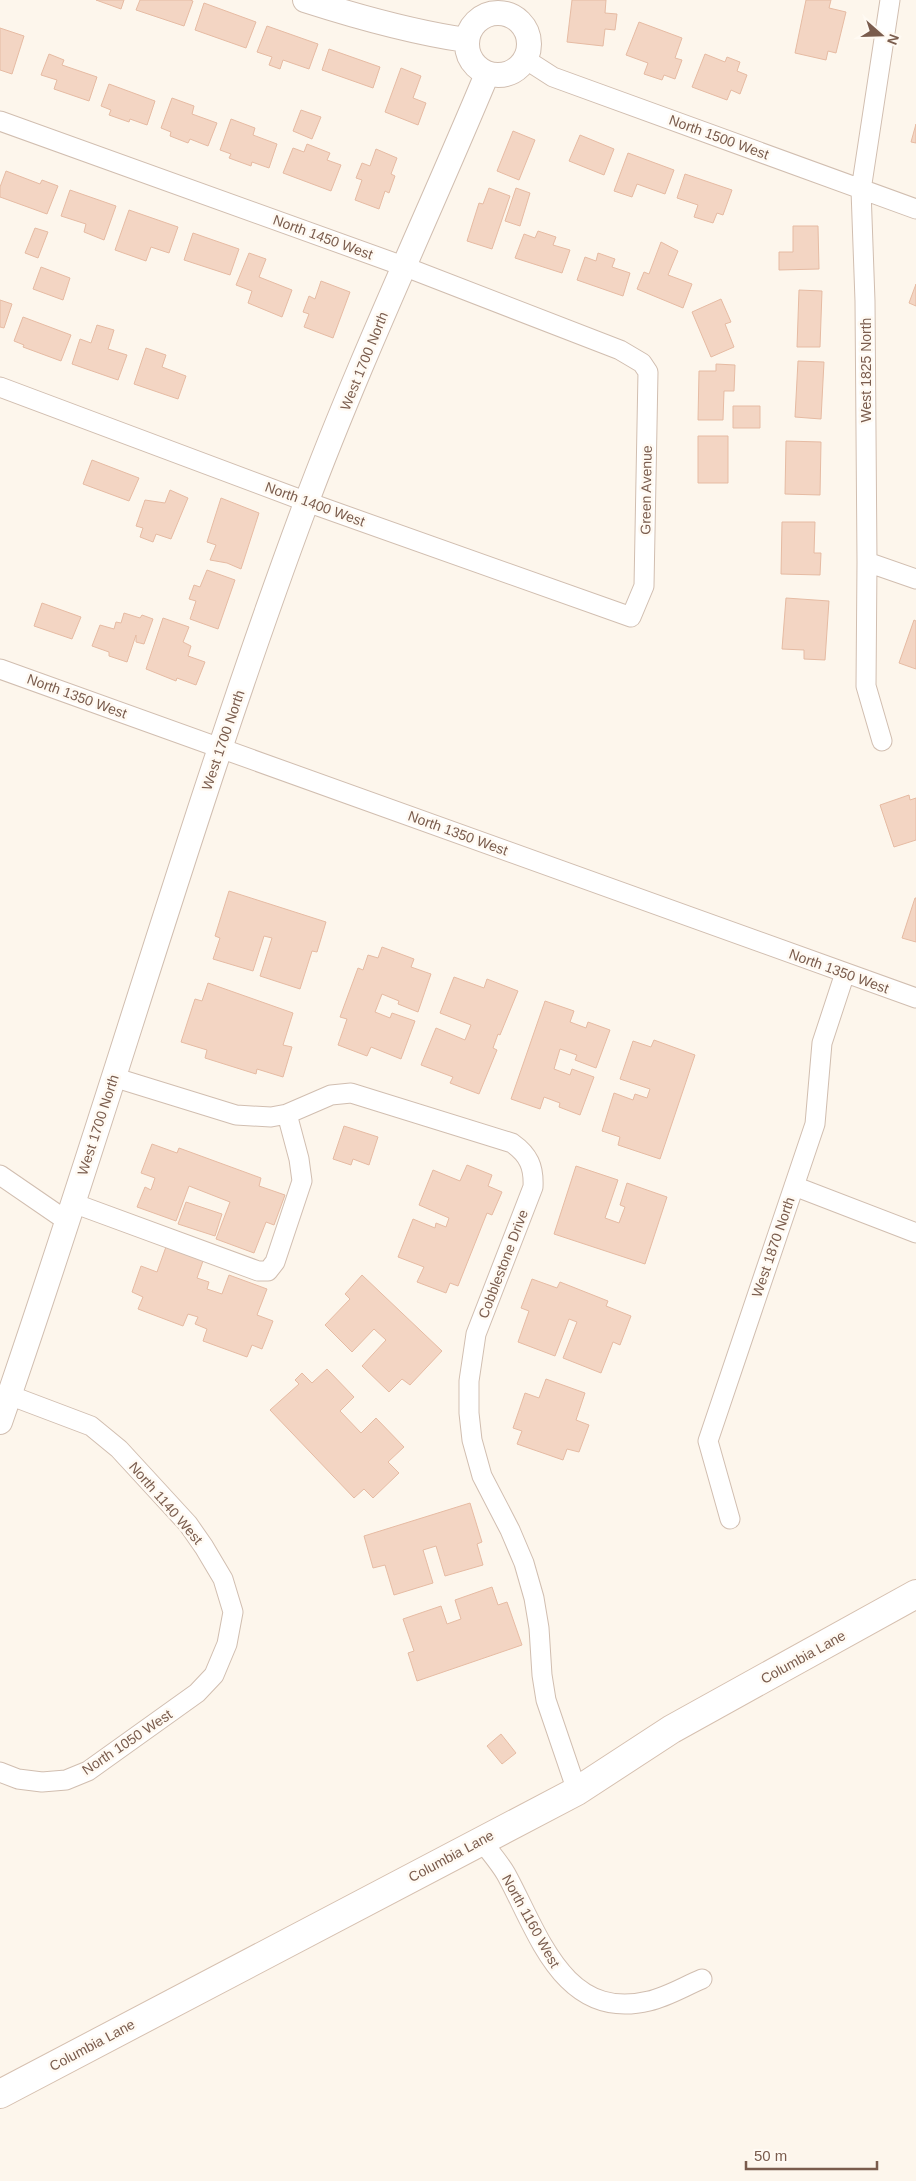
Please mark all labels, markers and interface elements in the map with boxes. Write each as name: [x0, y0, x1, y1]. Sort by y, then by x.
north arrow: [856, 10, 906, 60]
text: N: [884, 32, 902, 47]
street label: North 1500 West: [667, 112, 771, 162]
street label: North 1450 West: [271, 212, 375, 262]
street label: West 1700 North: [337, 309, 391, 413]
street label: West 1825 North: [858, 318, 874, 422]
street label: Green Avenue: [637, 445, 655, 535]
street label: North 1400 West: [263, 479, 367, 529]
street label: North 1350 West: [25, 671, 129, 721]
street label: West 1700 North: [198, 688, 248, 792]
street label: North 1350 West: [406, 808, 510, 858]
street label: North 1350 West: [787, 946, 891, 996]
street label: West 1700 North: [74, 1073, 122, 1177]
street label: West 1870 North: [748, 1195, 798, 1299]
street label: Cobblestone Drive: [475, 1207, 531, 1321]
street label: North 1140 West: [126, 1459, 206, 1547]
street label: Columbia Lane: [758, 1627, 848, 1687]
street label: North 1050 West: [79, 1706, 175, 1778]
street label: Columbia Lane: [406, 1827, 497, 1885]
street label: North 1160 West: [499, 1872, 563, 1970]
street label: Columbia Lane: [47, 2016, 138, 2074]
scale bar: [746, 2138, 877, 2170]
text: 50 m: [754, 2147, 787, 2164]

